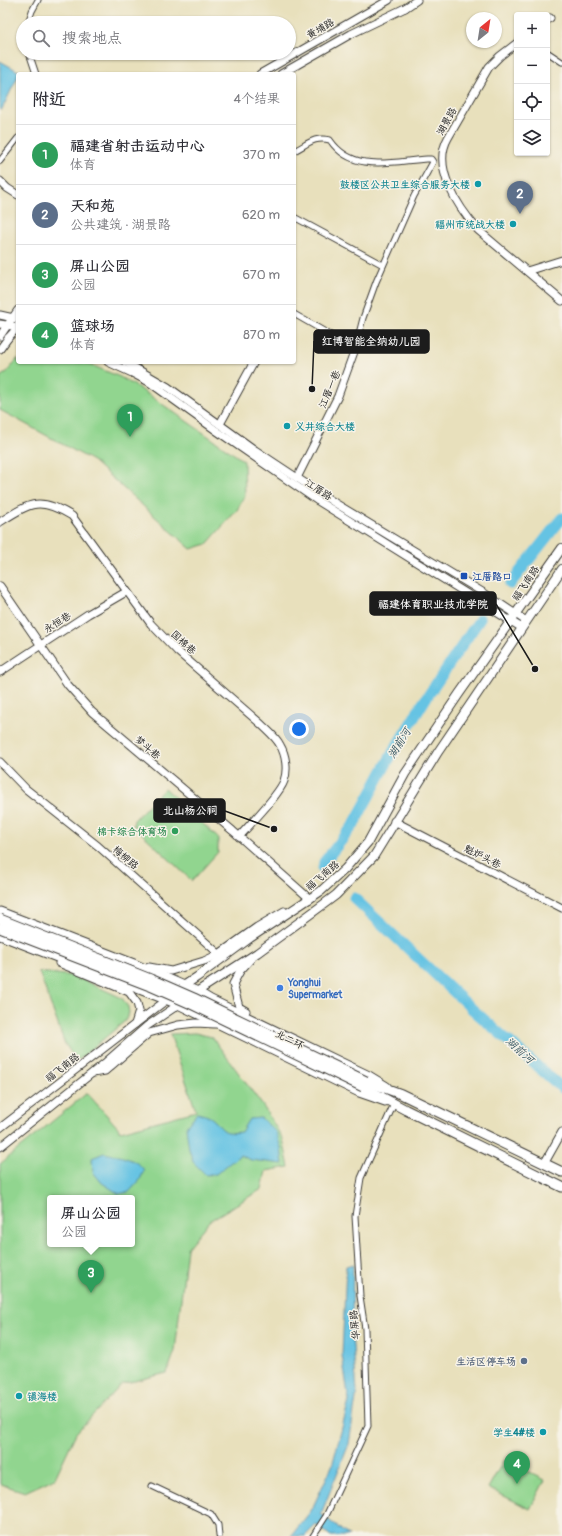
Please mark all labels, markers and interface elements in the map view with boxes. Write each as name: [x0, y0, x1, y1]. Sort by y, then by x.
north arrow: [466, 12, 502, 48]
map controls: [514, 12, 550, 156]
button: +: [514, 12, 550, 48]
search box: [16, 16, 296, 60]
street label: 黄埔路: [305, 16, 336, 42]
icon: search: [30, 27, 52, 49]
text: 搜索地点: [62, 29, 122, 48]
button: −: [514, 48, 550, 84]
button: locate: [514, 84, 550, 120]
text: 附近: [32, 89, 66, 110]
text: 4个结果: [233, 91, 280, 107]
street label: 湖景路: [434, 105, 459, 138]
button: layers: [514, 120, 550, 156]
text: 福建省射击运动中心: [70, 137, 205, 156]
text: 1: [42, 147, 48, 163]
text: 370 m: [243, 147, 280, 163]
text: 体育: [70, 157, 96, 173]
place label: 鼓楼区公共卫生综合服务大楼: [340, 179, 470, 191]
marker: 鼓楼区公共卫生综合服务大楼: [473, 179, 483, 189]
pin: 2: [507, 181, 533, 214]
text: 天和苑: [70, 197, 115, 216]
text: 2: [41, 207, 49, 223]
text: 620 m: [242, 207, 280, 223]
text: 公共建筑 · 湖景路: [70, 217, 171, 233]
place label: 福州市统战大楼: [435, 219, 505, 231]
marker: 福州市统战大楼: [508, 219, 518, 229]
text: 屏山公园: [70, 257, 130, 276]
text: 3: [41, 267, 49, 283]
text: 670 m: [242, 267, 280, 283]
text: 公园: [70, 277, 96, 293]
text: 篮球场: [70, 317, 115, 336]
text: 4: [41, 327, 49, 343]
text: 870 m: [243, 327, 280, 343]
callout: 红博智能全纳幼儿园: [314, 330, 429, 353]
text: 红博智能全纳幼儿园: [322, 335, 421, 348]
text: 体育: [70, 337, 96, 353]
street label: 江厝一巷: [317, 368, 344, 410]
pin: 1: [117, 404, 143, 437]
marker: 义井综合大楼: [282, 421, 292, 431]
place label: 义井综合大楼: [295, 421, 355, 433]
street label: 江厝路: [303, 477, 334, 503]
street label: 福飞南路: [510, 564, 542, 603]
marker: 江厝路口: [459, 571, 469, 581]
place label: 江厝路口: [472, 571, 512, 583]
callout: 福建体育职业技术学院: [370, 592, 496, 615]
text: 福建体育职业技术学院: [378, 598, 488, 611]
street label: 永恒巷: [42, 609, 74, 636]
street label: 国棉巷: [168, 628, 199, 658]
your location: [289, 719, 309, 739]
water label: 湖前河: [385, 724, 415, 761]
street label: 梦斗巷: [132, 733, 163, 763]
callout: 北山杨公祠: [154, 799, 225, 822]
text: 北山杨公祠: [163, 804, 218, 817]
place label: 棉卡综合体育场: [97, 826, 167, 838]
marker: 棉卡综合体育场: [170, 826, 180, 836]
street label: 魁炉头巷: [462, 842, 504, 872]
street label: 梅柳路: [110, 843, 141, 872]
street label: 福飞南路: [303, 858, 342, 893]
place label: Yonghui Supermarket: [287, 977, 343, 1001]
marker: Yonghui Supermarket: [275, 983, 285, 993]
street label: 北二环: [273, 1028, 306, 1052]
water label: 湖前河: [503, 1035, 538, 1068]
street label: 福飞南路: [43, 1051, 82, 1085]
popup: [47, 1195, 135, 1247]
text: 屏山公园: [61, 1204, 121, 1223]
text: 公园: [61, 1224, 87, 1240]
pin: 3: [78, 1260, 104, 1293]
street label: 华屏路: [347, 1309, 363, 1340]
place label: 生活区停车场: [456, 1356, 516, 1368]
marker: 生活区停车场: [519, 1356, 529, 1366]
marker: 镇海楼: [14, 1391, 24, 1401]
place label: 镇海楼: [27, 1391, 57, 1403]
place label: 学生4#楼: [493, 1427, 535, 1439]
marker: 学生4#楼: [538, 1427, 548, 1437]
pin: 4: [504, 1451, 530, 1484]

